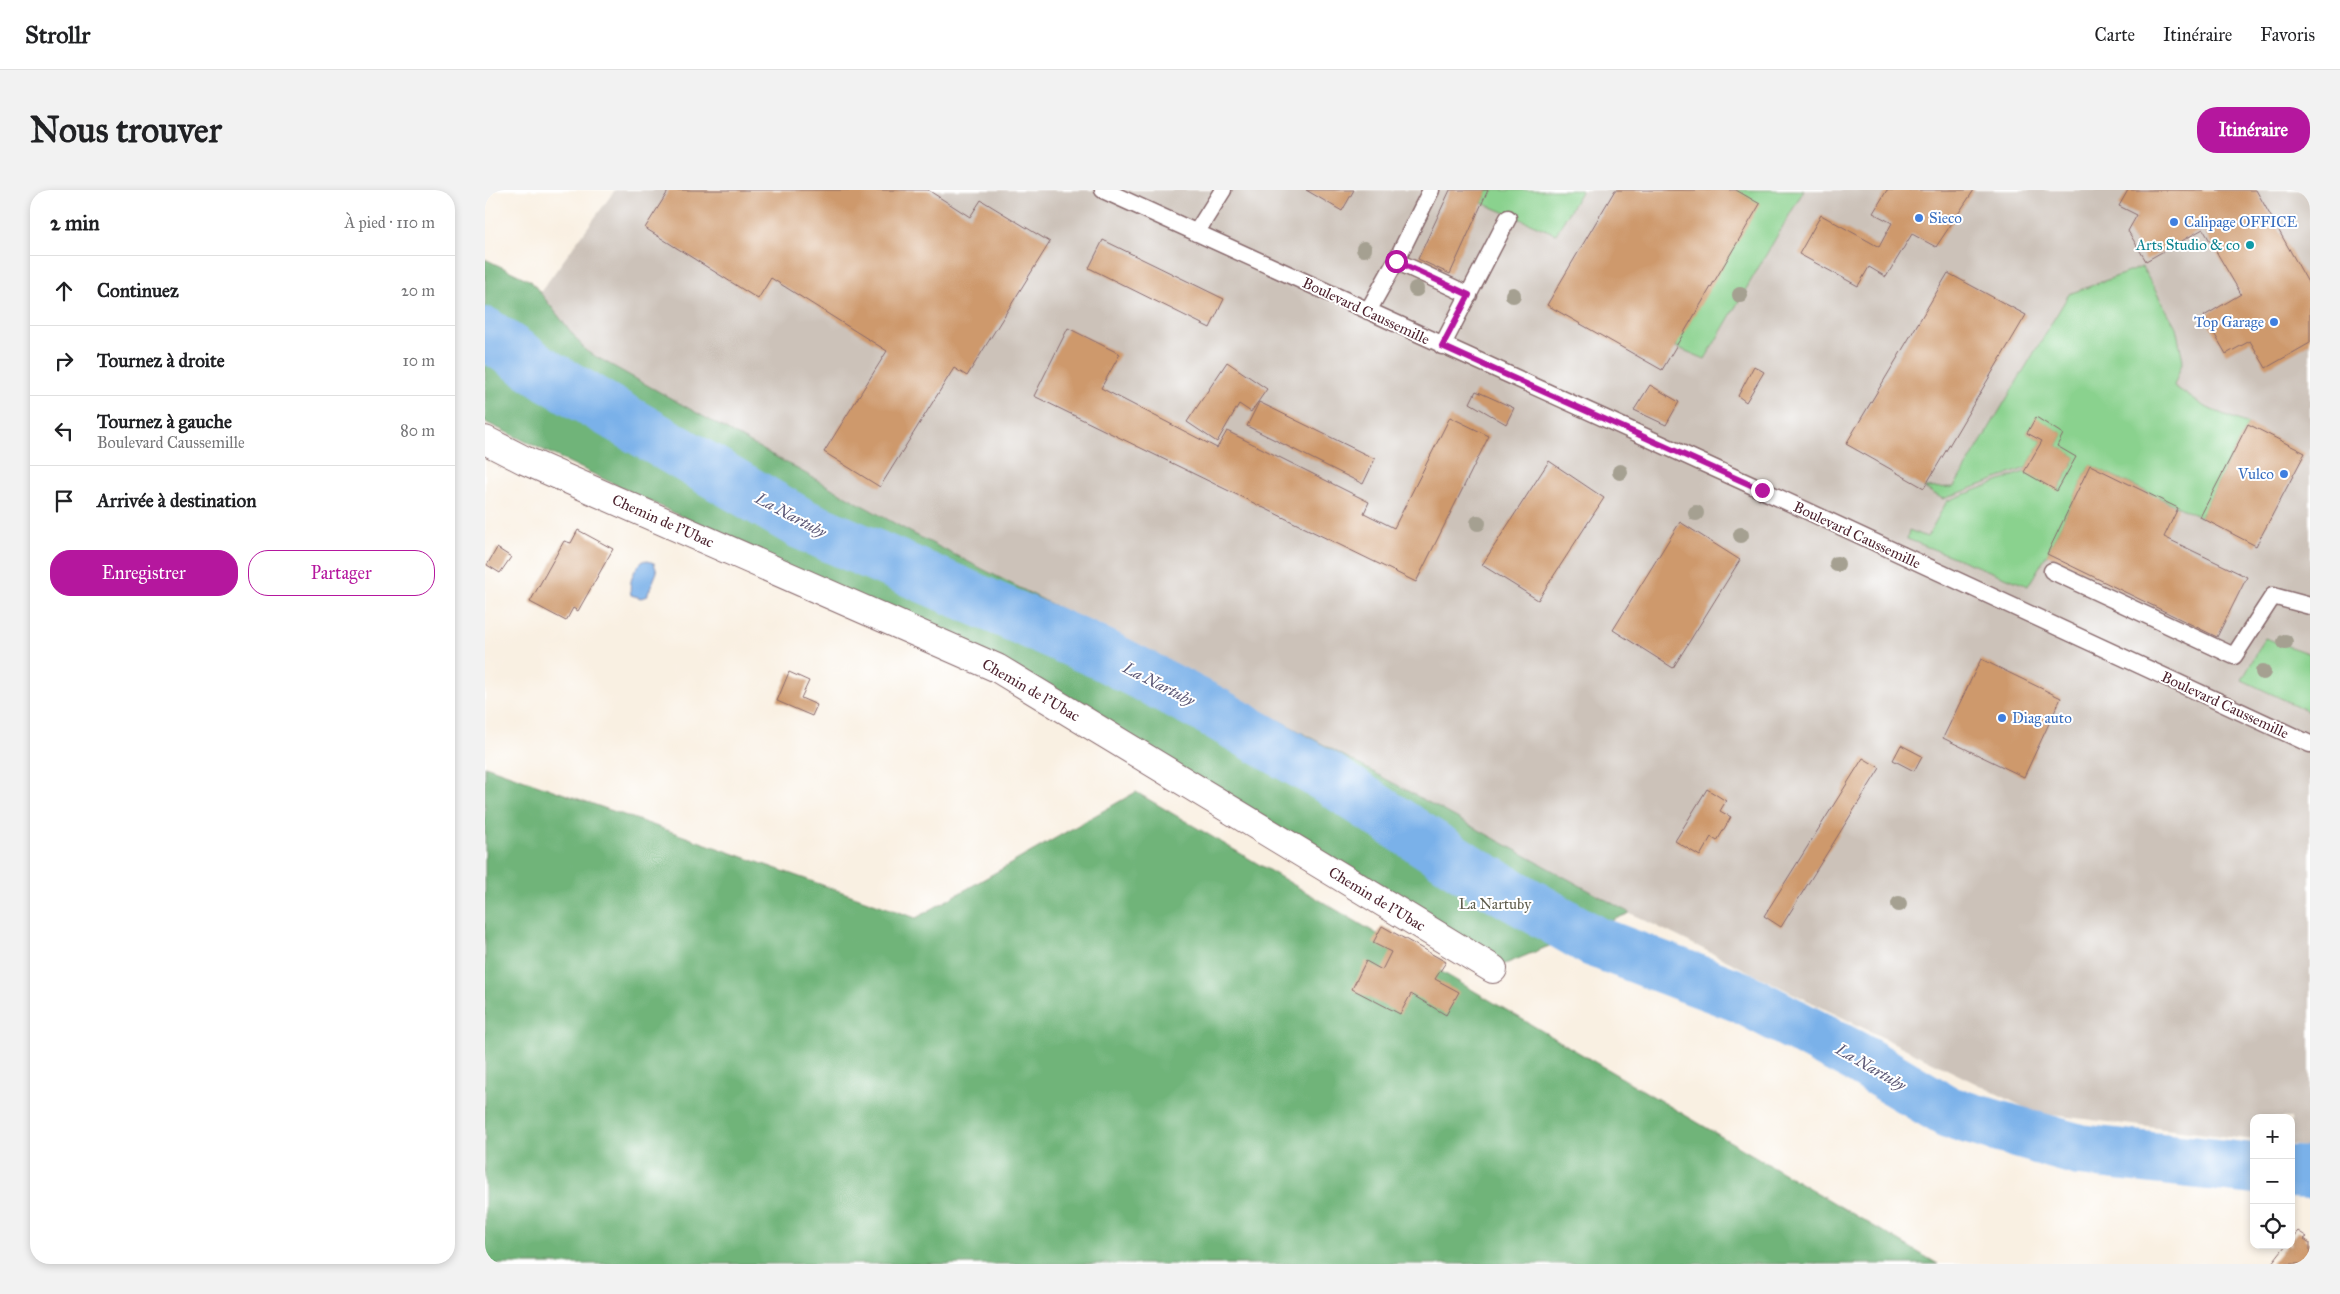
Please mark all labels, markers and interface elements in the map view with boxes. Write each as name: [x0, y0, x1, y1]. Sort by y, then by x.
text: Strollr: [25, 20, 90, 50]
text: Carte: [2095, 24, 2135, 46]
text: Itinéraire: [2163, 24, 2232, 46]
text: Favoris: [2260, 24, 2315, 46]
button: Itinéraire: [2197, 107, 2310, 153]
text: Nous trouver: [30, 109, 222, 152]
place label: Sieco: [1929, 209, 1962, 227]
text: 2 min: [50, 210, 100, 236]
marker: Sieco: [1913, 212, 1925, 224]
text: À pied · 110 m: [345, 213, 435, 232]
place label: Calipage OFFICE: [2184, 213, 2297, 231]
marker: Calipage OFFICE: [2168, 216, 2180, 228]
place label: Arts Studio & co: [2135, 236, 2240, 254]
marker: Arts Studio & co: [2244, 239, 2256, 251]
route start: [1385, 250, 1408, 273]
street label: Boulevard Caussemille: [1299, 274, 1433, 348]
icon: ahead: [50, 277, 78, 305]
text: Continuez: [97, 279, 179, 302]
text: 20 m: [401, 281, 435, 300]
place label: Top Garage: [2194, 313, 2264, 331]
marker: Top Garage: [2268, 316, 2280, 328]
icon: right: [50, 347, 78, 375]
text: Tournez à droite: [97, 349, 225, 372]
text: 10 m: [403, 351, 435, 370]
text: Tournez à gauche: [97, 410, 232, 433]
icon: left: [50, 417, 78, 445]
text: 80 m: [400, 421, 435, 440]
text: Boulevard Caussemille: [97, 433, 245, 452]
place label: Vulco: [2237, 465, 2274, 483]
marker: Vulco: [2278, 468, 2290, 480]
route end: [1751, 479, 1774, 502]
icon: arrive: [50, 487, 78, 515]
water label: La Nartuby: [751, 488, 831, 542]
text: Arrivée à destination: [97, 489, 256, 512]
street label: Chemin de l'Ubac: [609, 490, 717, 552]
street label: Boulevard Caussemille: [1790, 498, 1924, 572]
button: Enregistrer: [50, 550, 238, 596]
button: Partager: [248, 550, 435, 596]
street label: Chemin de l'Ubac: [979, 655, 1083, 725]
water label: La Nartuby: [1119, 658, 1199, 711]
street label: Boulevard Caussemille: [2158, 668, 2292, 742]
place label: Diag auto: [2012, 709, 2072, 727]
marker: Diag auto: [1996, 712, 2008, 724]
street label: Chemin de l'Ubac: [1325, 863, 1429, 935]
park label: La Nartuby: [1459, 895, 1532, 913]
water label: La Nartuby: [1832, 1039, 1910, 1095]
map controls: [2250, 1114, 2295, 1249]
button: +: [2250, 1114, 2295, 1159]
button: −: [2250, 1159, 2295, 1204]
button: locate: [2250, 1204, 2295, 1249]

